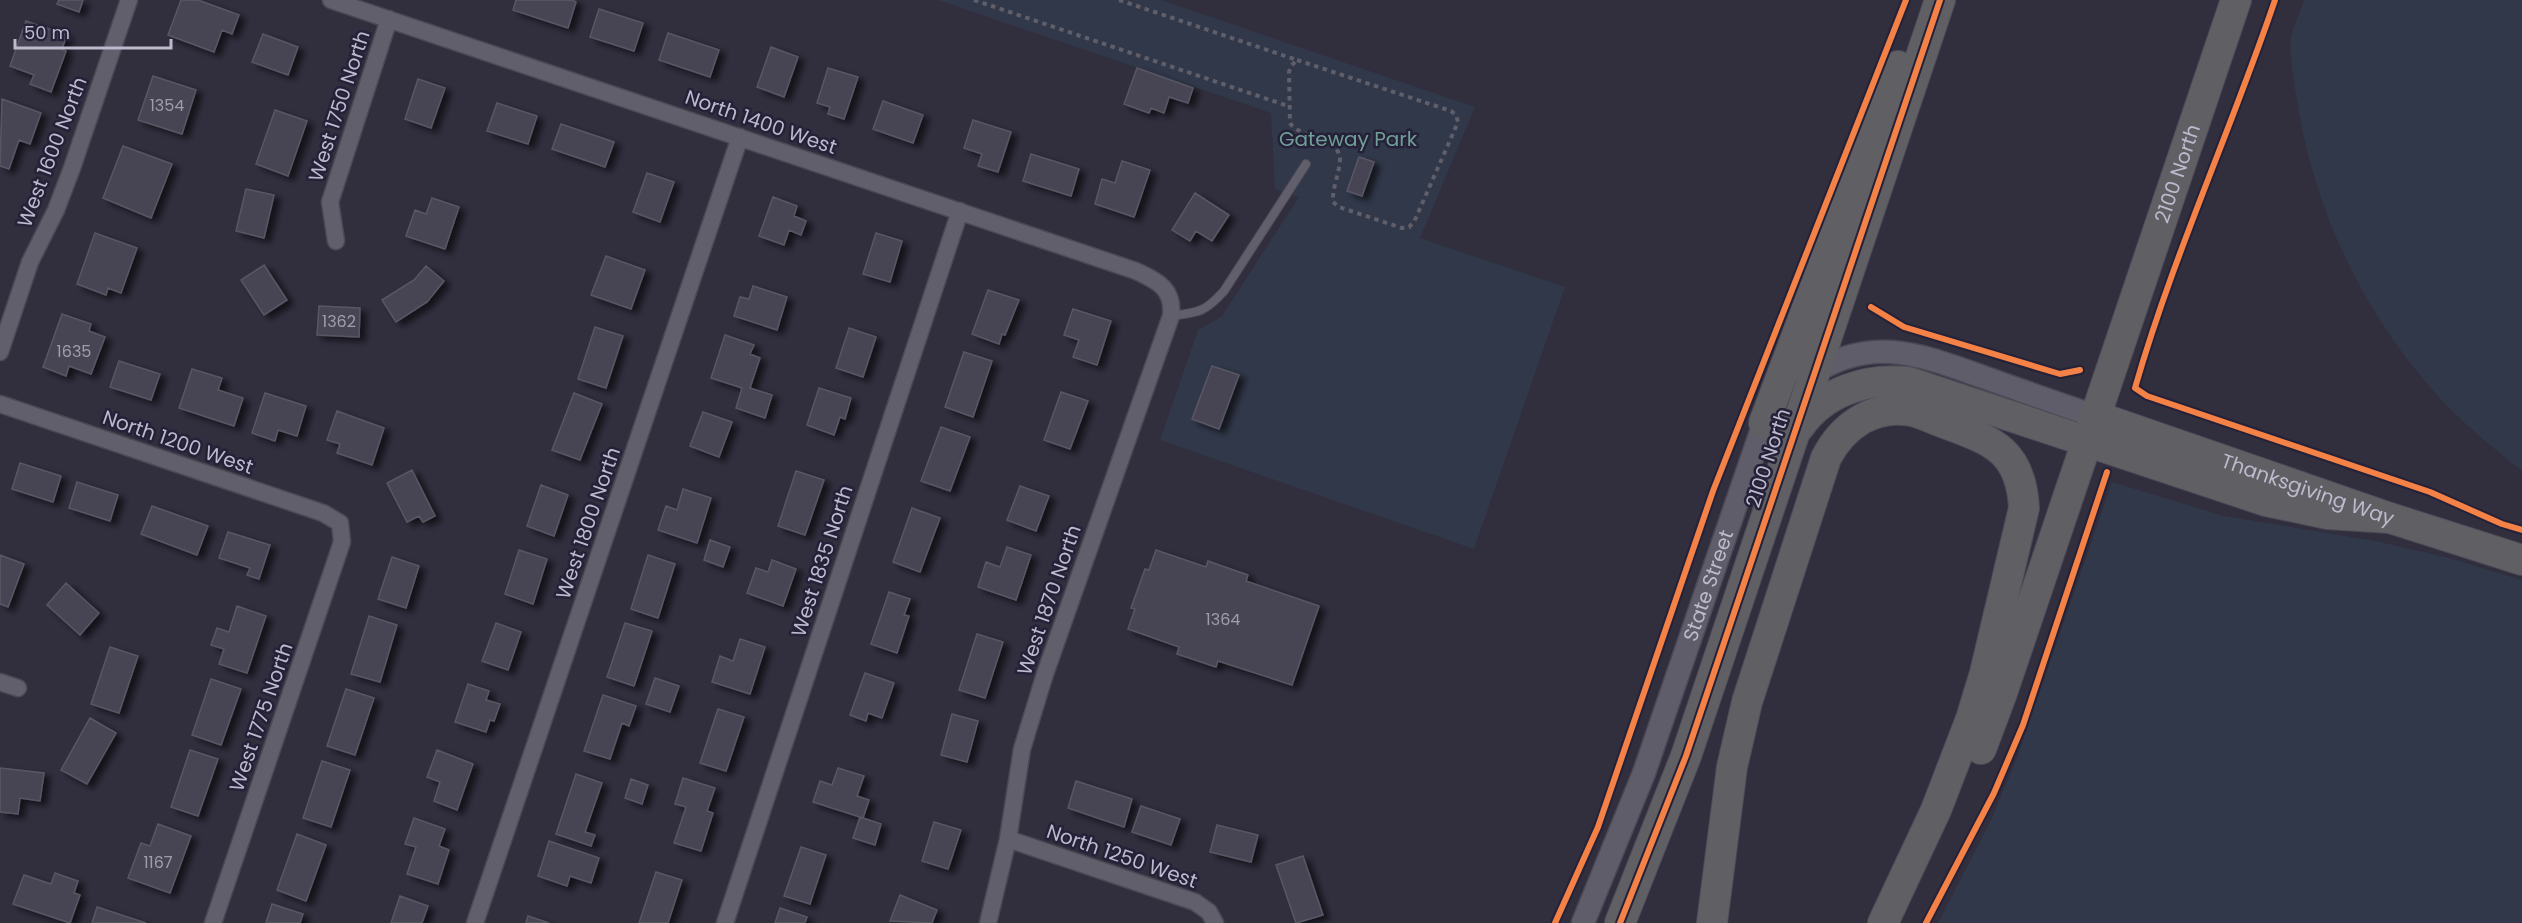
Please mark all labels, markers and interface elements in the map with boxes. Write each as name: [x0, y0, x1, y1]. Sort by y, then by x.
scale bar: [15, 12, 171, 50]
text: 50 m: [24, 20, 70, 45]
street label: West 1750 North: [301, 27, 377, 185]
street label: West 1600 North: [10, 73, 94, 231]
street label: North 1400 West: [681, 83, 841, 161]
house number: 1354: [150, 94, 184, 117]
street label: 2100 North: [2148, 120, 2207, 227]
park label: Gateway Park: [1279, 125, 1418, 153]
house number: 1362: [322, 310, 356, 333]
house number: 1635: [57, 340, 91, 363]
street label: North 1200 West: [99, 403, 257, 481]
street label: 2100 North: [1739, 405, 1797, 511]
street label: West 1800 North: [549, 443, 627, 603]
street label: Thanksgiving Way: [2217, 447, 2398, 532]
street label: West 1835 North: [784, 481, 860, 641]
street label: West 1870 North: [1010, 521, 1088, 679]
street label: State Street: [1676, 526, 1740, 645]
house number: 1364: [1206, 608, 1240, 631]
street label: West 1775 North: [222, 639, 300, 795]
street label: North 1250 West: [1043, 817, 1201, 895]
house number: 1167: [143, 851, 173, 874]

